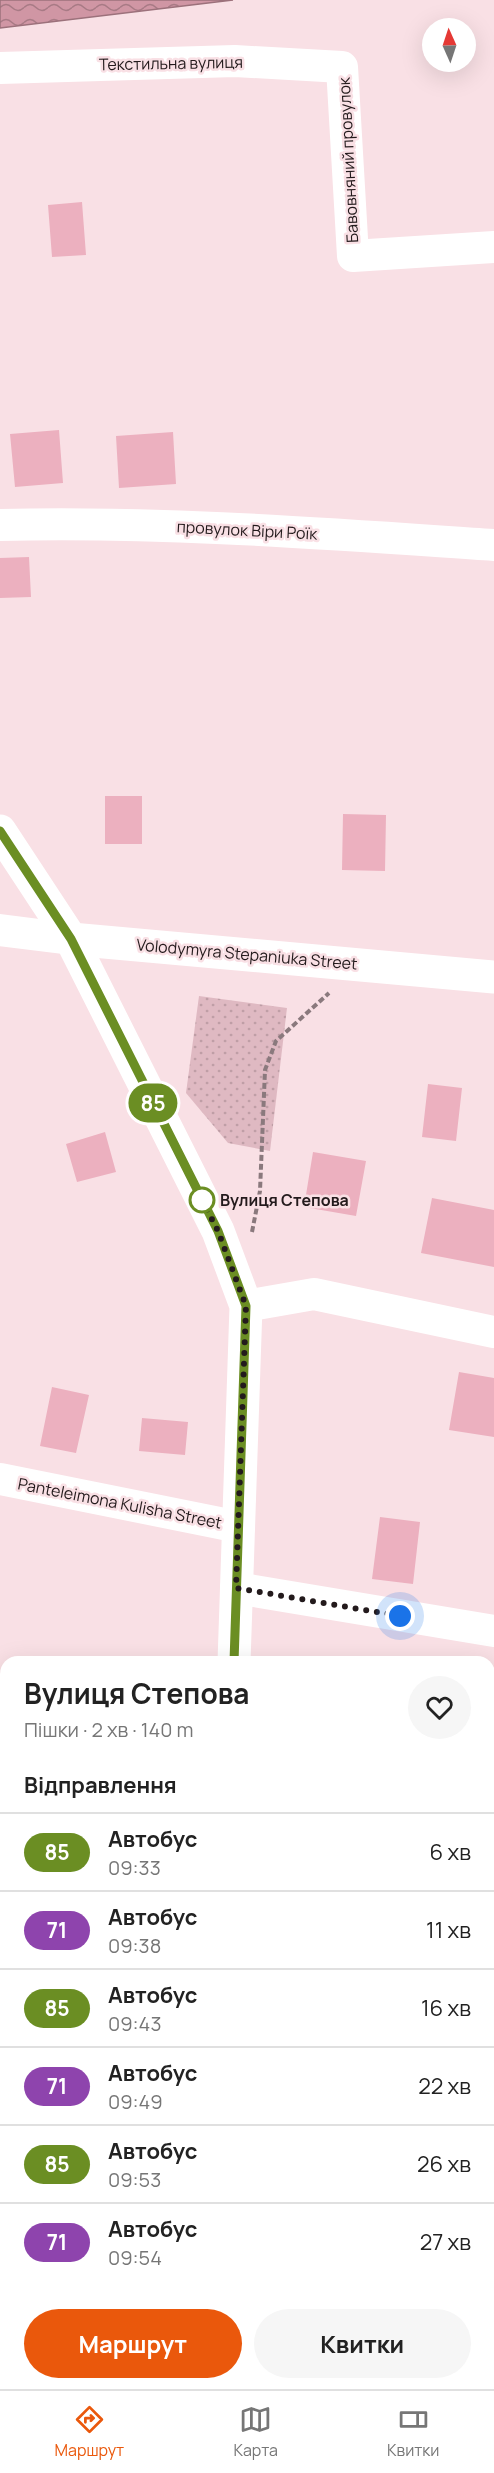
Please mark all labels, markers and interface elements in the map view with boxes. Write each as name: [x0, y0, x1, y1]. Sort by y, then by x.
north arrow: [422, 18, 476, 72]
map controls: [422, 18, 476, 72]
street label: Текстильна вулиця: [99, 51, 243, 75]
street label: Бавовняний провулок: [333, 76, 363, 243]
street label: провулок Віри Роїк: [176, 515, 319, 545]
street label: Volodymyra Stepaniuka Street: [136, 933, 358, 975]
line badge: 85: [126, 1084, 180, 1122]
text: 85: [140, 1089, 166, 1117]
marker: Вулиця Степова: [189, 1187, 215, 1213]
place label: Вулиця Степова: [220, 1189, 349, 1211]
street label: Panteleimona Kulisha Street: [16, 1472, 224, 1534]
your location: [385, 1601, 415, 1631]
text: Вулиця Степова: [24, 1674, 249, 1712]
button: heart: [408, 1676, 471, 1739]
text: Пішки · 2 хв · 140 m: [24, 1716, 193, 1743]
text: Відправлення: [24, 1770, 177, 1800]
text: Автобус: [108, 1824, 197, 1854]
text: 6 хв: [430, 1837, 471, 1867]
text: 85: [44, 1838, 70, 1866]
text: 09:33: [108, 1854, 161, 1881]
text: Автобус: [108, 1902, 197, 1932]
text: 11 хв: [426, 1915, 471, 1945]
text: 71: [47, 1916, 67, 1944]
text: 09:38: [108, 1932, 161, 1959]
text: Автобус: [108, 1980, 197, 2010]
text: 16 хв: [421, 1993, 471, 2023]
text: 85: [44, 1994, 70, 2022]
text: 09:43: [108, 2010, 161, 2037]
text: Автобус: [108, 2058, 197, 2088]
text: 22 хв: [418, 2071, 471, 2101]
text: 71: [47, 2072, 67, 2100]
text: 09:49: [108, 2088, 163, 2115]
text: Автобус: [108, 2136, 197, 2166]
text: 26 хв: [417, 2149, 471, 2179]
text: 85: [44, 2150, 70, 2178]
text: 09:53: [108, 2166, 161, 2193]
text: Автобус: [108, 2214, 197, 2244]
text: 27 хв: [420, 2227, 471, 2257]
text: 71: [47, 2228, 67, 2256]
text: 09:54: [108, 2244, 162, 2271]
button: Маршрут: [24, 2309, 242, 2378]
button: Квитки: [254, 2309, 471, 2378]
tab: Маршрут: [55, 2403, 124, 2461]
tab: Карта: [233, 2403, 278, 2461]
tab: Квитки: [387, 2403, 439, 2461]

